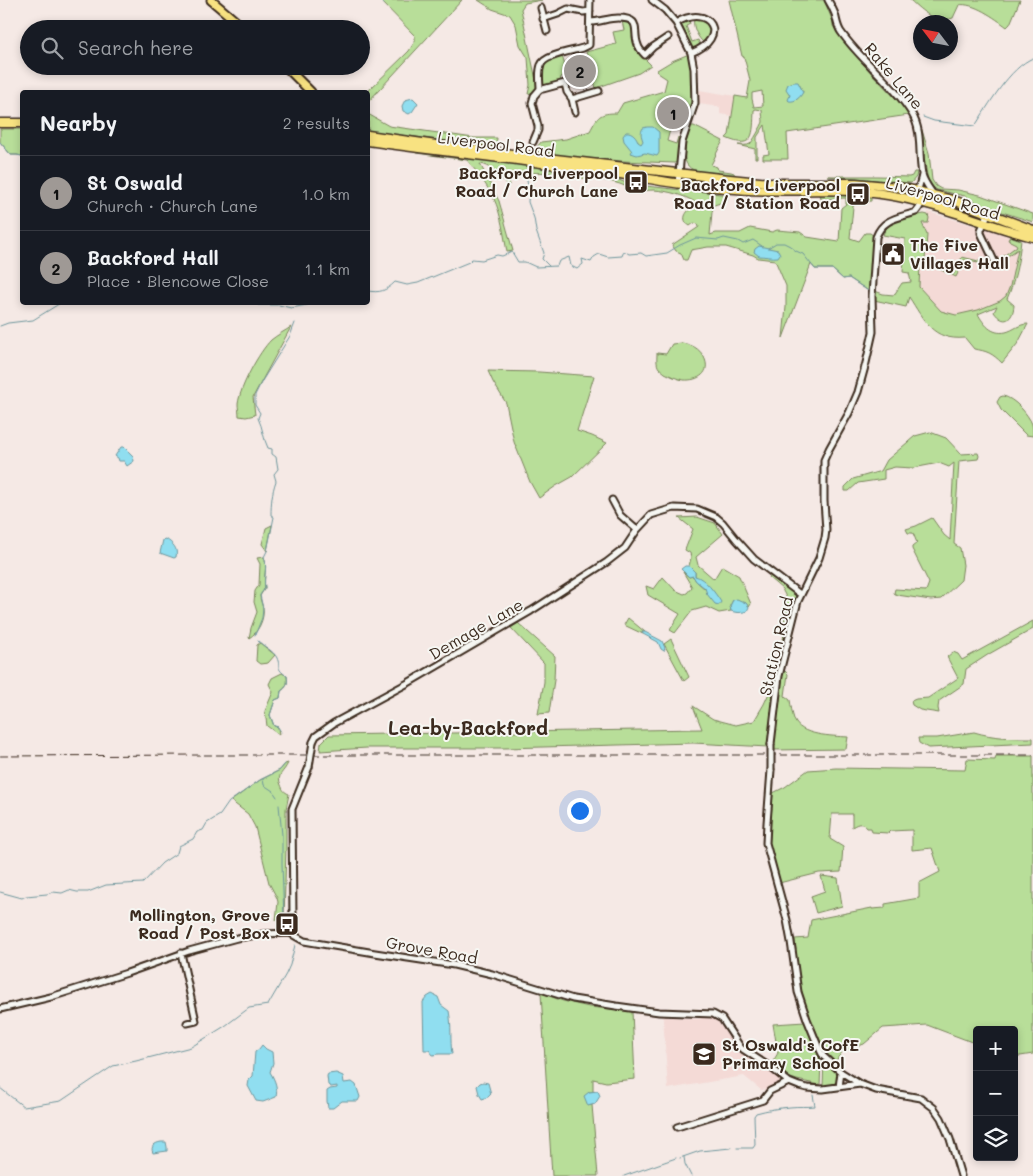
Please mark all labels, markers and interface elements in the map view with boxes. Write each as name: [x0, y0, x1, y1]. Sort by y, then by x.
north arrow: [913, 15, 958, 60]
search box: [20, 20, 370, 75]
icon: search: [38, 34, 66, 62]
text: Search here: [78, 35, 194, 60]
street label: Rake Lane: [860, 38, 928, 113]
pin: 2: [564, 52, 596, 90]
pin: 1: [657, 94, 689, 132]
text: Nearby: [40, 109, 117, 136]
text: 2 results: [283, 112, 350, 133]
street label: Liverpool Road: [436, 126, 556, 161]
place label: Backford, Liverpool Road / Church Lane: [455, 162, 618, 201]
bus stop icon: Backford, Liverpool Road / Church Lane: [623, 169, 649, 195]
text: St Oswald: [87, 170, 183, 195]
street label: Liverpool Road: [884, 171, 1003, 224]
place label: Backford, Liverpool Road / Station Road: [674, 174, 840, 213]
bus stop icon: Backford, Liverpool Road / Station Road: [845, 181, 871, 207]
text: 1: [52, 183, 60, 204]
text: 1.0 km: [302, 183, 350, 204]
text: Church · Church Lane: [87, 195, 258, 216]
place label: The Five Villages Hall: [910, 234, 1009, 273]
public building icon: The Five Villages Hall: [880, 241, 906, 267]
text: Backford Hall: [87, 245, 219, 270]
text: 2: [52, 258, 60, 279]
text: 1.1 km: [305, 258, 350, 279]
text: Place · Blencowe Close: [87, 270, 269, 291]
street label: Demage Lane: [425, 593, 527, 664]
street label: Station Road: [754, 594, 797, 698]
district label: Lea-by-Backford: [388, 715, 548, 740]
your location: [567, 798, 593, 824]
place label: Mollington, Grove Road / Post Box: [129, 904, 270, 943]
bus stop icon: Mollington, Grove Road / Post Box: [274, 911, 300, 937]
street label: Grove Road: [385, 931, 480, 968]
map controls: [973, 1026, 1018, 1161]
button: +: [973, 1026, 1018, 1071]
place label: St Oswald's CofE Primary School: [722, 1034, 859, 1073]
school or university icon: St Oswald's CofE Primary School: [691, 1041, 717, 1067]
button: −: [973, 1071, 1018, 1116]
button: layers: [973, 1116, 1018, 1161]

